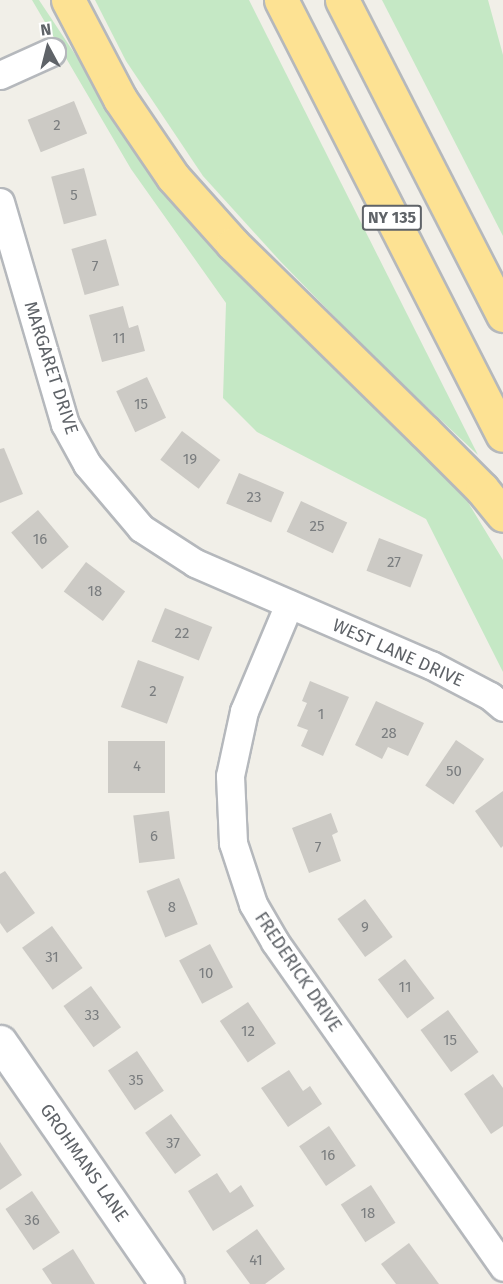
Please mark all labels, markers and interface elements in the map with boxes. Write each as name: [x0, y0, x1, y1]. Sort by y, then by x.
north arrow: [18, 18, 78, 78]
text: N: [39, 20, 52, 40]
house number: 2: [53, 117, 61, 135]
house number: 5: [70, 187, 78, 205]
road number: NY 135: [360, 205, 424, 231]
house number: 7: [92, 258, 98, 276]
street label: MARGARET DRIVE: [19, 299, 83, 437]
house number: 11: [113, 330, 125, 348]
house number: 15: [134, 396, 148, 414]
house number: 19: [183, 451, 197, 469]
house number: 23: [247, 489, 261, 507]
house number: 25: [310, 518, 324, 536]
house number: 16: [33, 531, 47, 549]
house number: 27: [387, 554, 401, 572]
house number: 18: [88, 583, 102, 601]
street label: WEST LANE DRIVE: [329, 614, 467, 692]
house number: 22: [175, 625, 189, 643]
house number: 2: [149, 683, 157, 701]
house number: 1: [318, 706, 324, 724]
house number: 28: [381, 725, 397, 743]
house number: 4: [133, 758, 141, 776]
house number: 50: [446, 763, 462, 781]
house number: 6: [150, 828, 158, 846]
house number: 7: [315, 839, 321, 857]
house number: 8: [168, 899, 176, 917]
street label: FREDERICK DRIVE: [250, 908, 346, 1036]
house number: 9: [361, 919, 369, 937]
house number: 31: [45, 949, 59, 967]
house number: 10: [199, 965, 213, 983]
house number: 11: [399, 979, 411, 997]
house number: 33: [85, 1007, 99, 1025]
house number: 12: [241, 1023, 255, 1041]
house number: 15: [443, 1032, 457, 1050]
house number: 35: [129, 1072, 143, 1090]
street label: GROHMANS LANE: [35, 1100, 133, 1226]
house number: 37: [166, 1135, 180, 1153]
house number: 16: [321, 1147, 335, 1165]
house number: 18: [361, 1205, 375, 1223]
house number: 36: [24, 1212, 40, 1230]
house number: 41: [249, 1252, 263, 1270]

